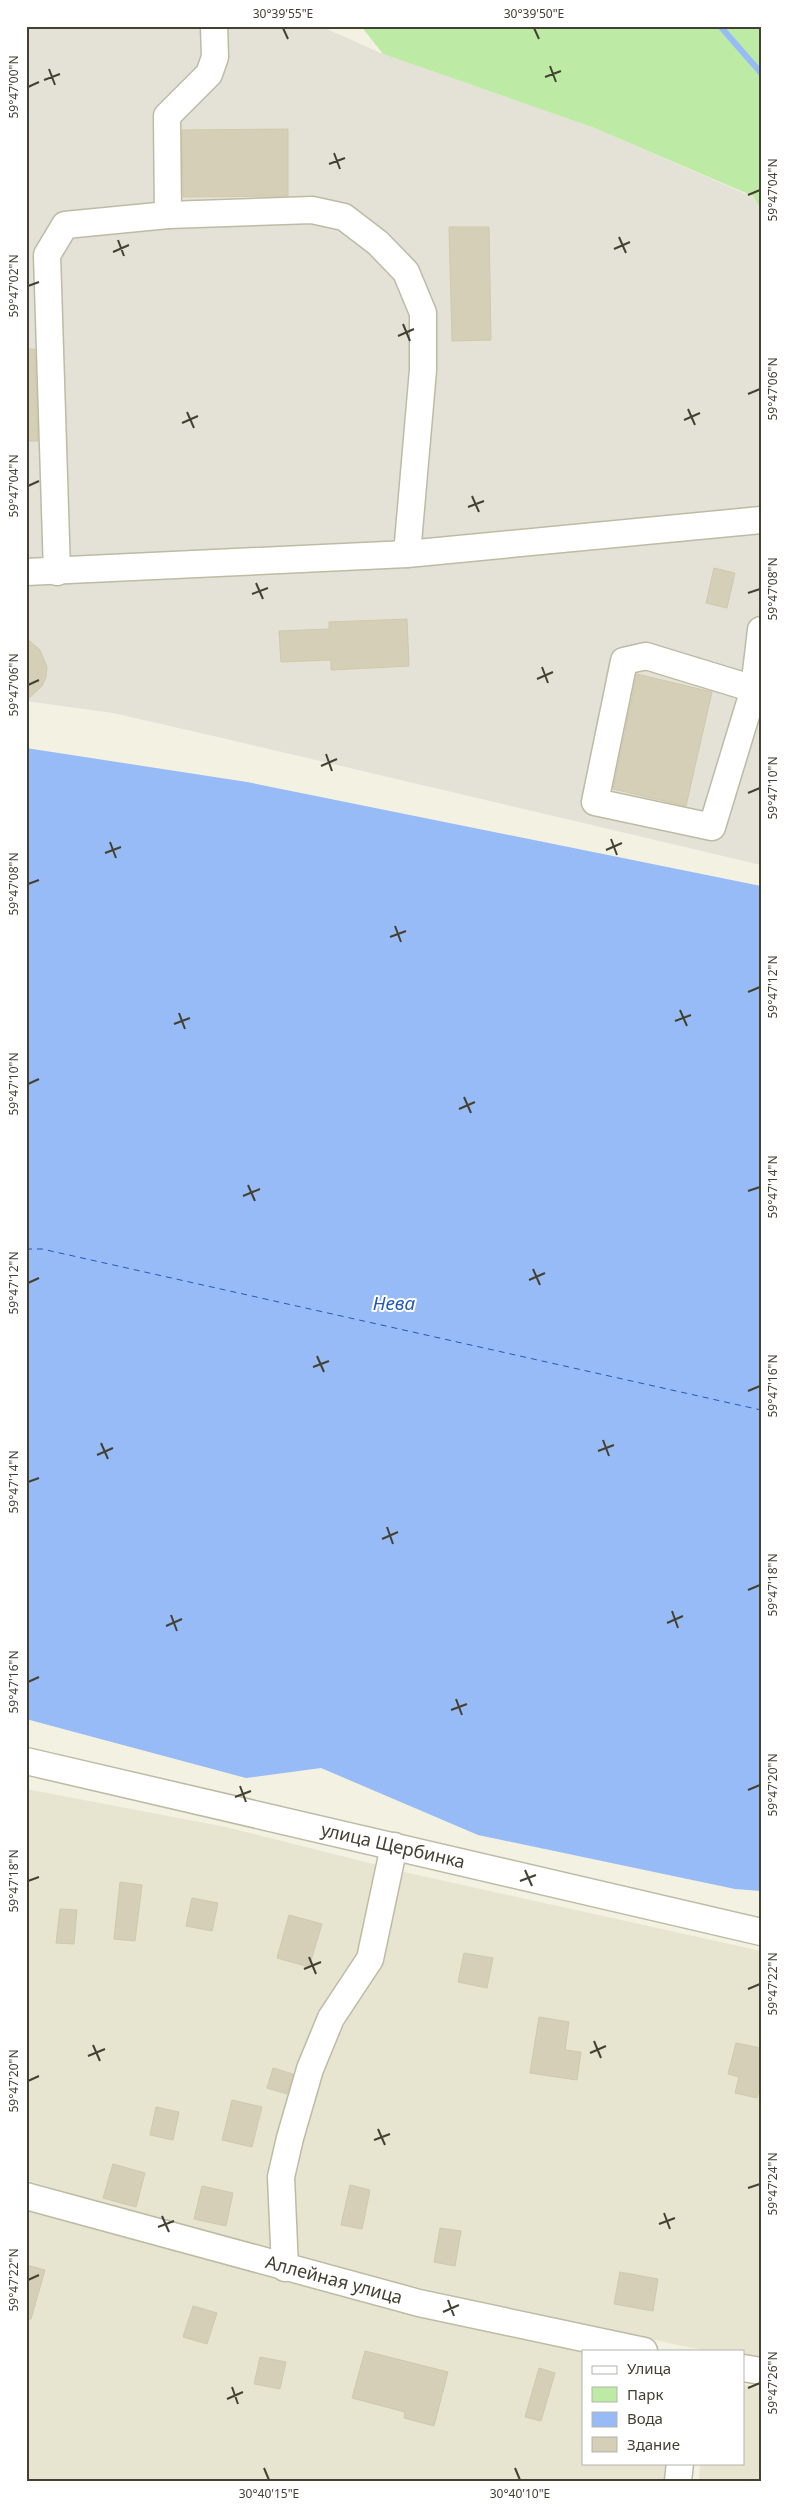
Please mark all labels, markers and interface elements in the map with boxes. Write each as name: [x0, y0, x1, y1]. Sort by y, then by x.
text: 30°39'55"E: [253, 5, 313, 22]
text: 30°39'50"E: [504, 5, 564, 22]
text: 59°47'00"N: [5, 55, 22, 119]
text: 59°47'04"N: [764, 158, 781, 222]
text: 59°47'02"N: [5, 254, 22, 318]
text: 59°47'06"N: [764, 357, 781, 421]
text: 59°47'04"N: [5, 454, 22, 518]
text: 59°47'08"N: [764, 557, 781, 621]
text: 59°47'06"N: [5, 653, 22, 717]
text: 59°47'10"N: [764, 756, 781, 820]
text: 59°47'08"N: [5, 852, 22, 916]
text: 59°47'12"N: [764, 955, 781, 1019]
text: 59°47'10"N: [5, 1052, 22, 1116]
text: 59°47'14"N: [764, 1155, 781, 1219]
text: 59°47'12"N: [5, 1251, 22, 1315]
water label: Нева: [373, 1290, 416, 1316]
text: 59°47'16"N: [764, 1354, 781, 1418]
text: 59°47'14"N: [5, 1450, 22, 1514]
text: 59°47'18"N: [764, 1553, 781, 1617]
text: 59°47'16"N: [5, 1650, 22, 1714]
text: 59°47'20"N: [764, 1753, 781, 1817]
street label: улица Щербинка: [319, 1817, 468, 1873]
text: 59°47'18"N: [5, 1849, 22, 1913]
text: 59°47'22"N: [764, 1952, 781, 2016]
text: 59°47'20"N: [5, 2049, 22, 2113]
text: 59°47'24"N: [764, 2152, 781, 2216]
text: 59°47'22"N: [5, 2248, 22, 2312]
street label: Аллейная улица: [263, 2249, 405, 2309]
legend: [582, 2350, 744, 2464]
text: 59°47'26"N: [764, 2351, 781, 2415]
text: Улица: [627, 2358, 671, 2378]
text: Парк: [627, 2384, 663, 2404]
text: Вода: [627, 2408, 663, 2428]
text: Здание: [627, 2434, 680, 2454]
text: 30°40'15"E: [239, 2485, 299, 2502]
text: 30°40'10"E: [490, 2485, 550, 2502]

